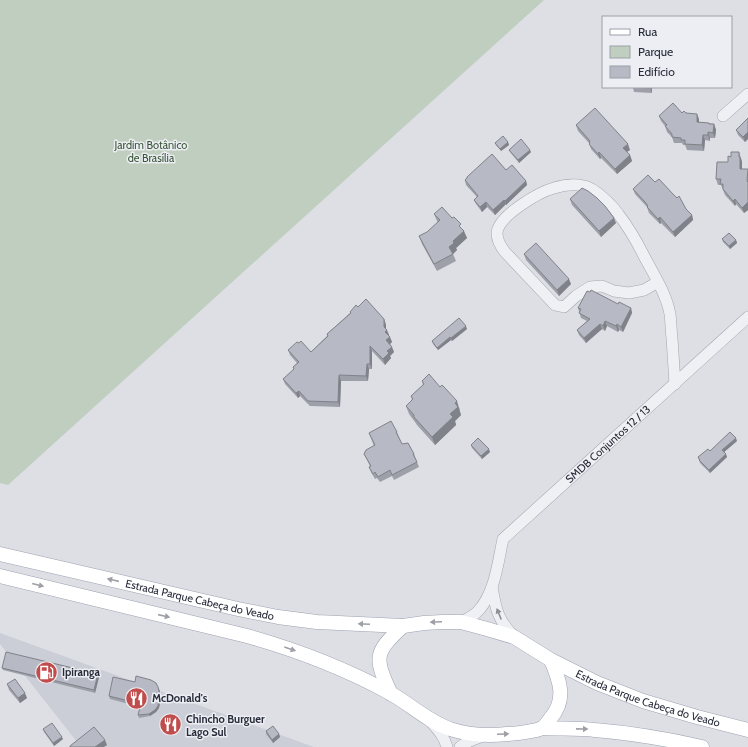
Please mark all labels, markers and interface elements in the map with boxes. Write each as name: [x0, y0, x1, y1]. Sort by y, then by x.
legend: [602, 16, 732, 88]
text: Rua: [638, 24, 657, 39]
text: Parque: [638, 44, 673, 59]
text: Edifício: [638, 64, 675, 79]
park label: Jardim Botânico de Brasília: [114, 138, 187, 165]
street label: SMDB Conjuntos 12 / 13: [562, 402, 653, 486]
one-way arrow: [107, 576, 119, 582]
street label: Estrada Parque Cabeça do Veado: [124, 576, 275, 623]
one-way arrow: [32, 583, 44, 589]
one-way arrow: [495, 607, 501, 619]
one-way arrow: [158, 613, 170, 619]
one-way arrow: [430, 619, 442, 626]
one-way arrow: [357, 621, 370, 627]
one-way arrow: [284, 646, 296, 652]
fuel station icon: Ipiranga: [33, 659, 59, 685]
place label: Ipiranga: [62, 665, 101, 679]
street label: Estrada Parque Cabeça do Veado: [573, 667, 722, 730]
restaurant icon: McDonald's: [123, 685, 149, 711]
place label: McDonald's: [152, 691, 208, 705]
restaurant icon: Chincho Burguer Lago Sul: [158, 712, 184, 738]
place label: Chincho Burguer Lago Sul: [186, 712, 265, 739]
one-way arrow: [576, 726, 589, 732]
one-way arrow: [497, 731, 509, 738]

